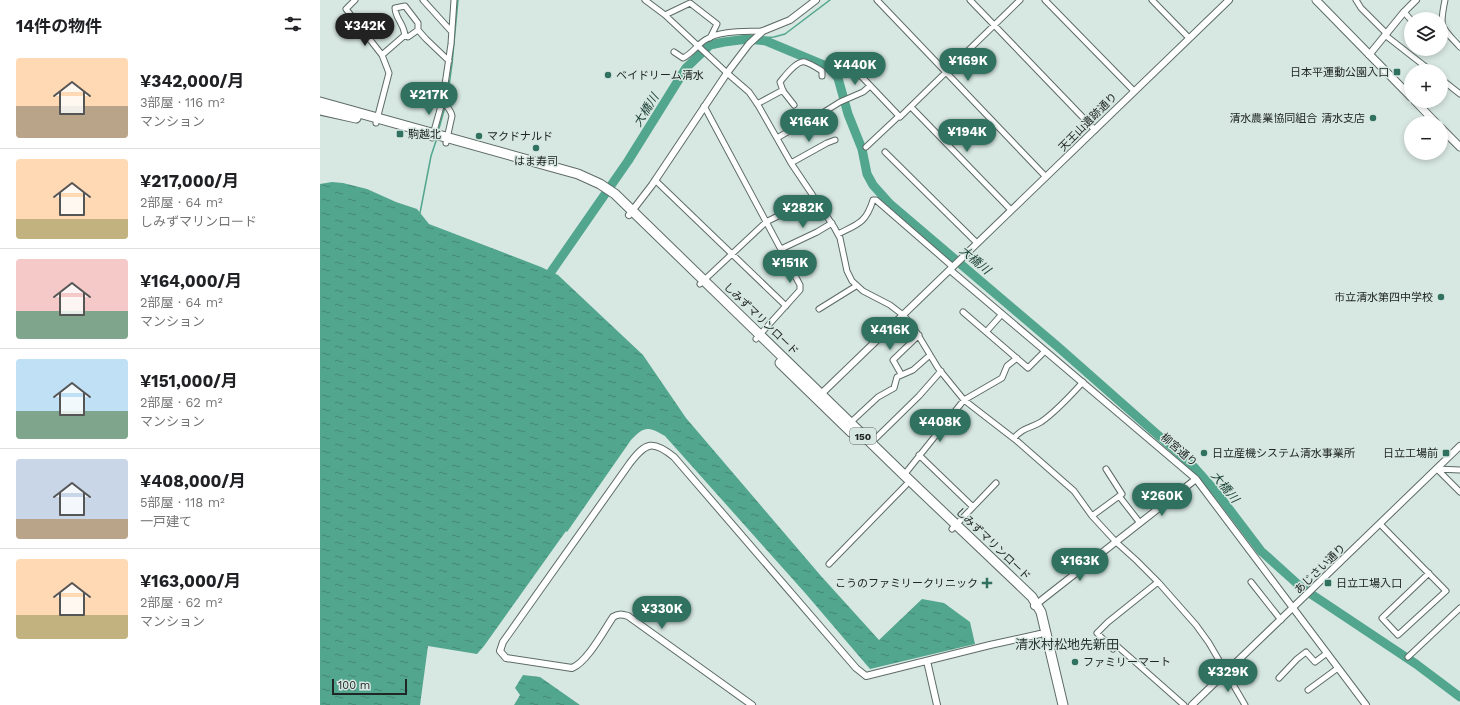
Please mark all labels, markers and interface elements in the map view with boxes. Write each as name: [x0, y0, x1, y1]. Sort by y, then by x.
map controls: [1404, 12, 1448, 160]
button: layers: [1404, 12, 1448, 56]
icon: filters: [282, 13, 304, 35]
pin: ¥342K: [337, 13, 393, 47]
text: 14件の物件: [16, 16, 102, 36]
text: ¥342K: [344, 18, 386, 33]
pin: ¥169K: [940, 48, 996, 82]
pin: ¥440K: [827, 52, 883, 86]
text: ¥169K: [948, 53, 988, 68]
text: ¥440K: [834, 57, 876, 72]
button: +: [1404, 64, 1448, 108]
place label: 日本平運動公園入口: [1290, 66, 1389, 79]
marker: 日本平運動公園入口: [1392, 67, 1402, 77]
place label: ベイドリーム清水: [616, 69, 704, 82]
marker: ベイドリーム清水: [603, 70, 613, 80]
text: ¥342,000/月: [140, 71, 245, 91]
icon: home: [48, 74, 96, 122]
pin: ¥217K: [401, 82, 457, 116]
text: ¥217K: [410, 87, 448, 102]
water label: 大橋川: [631, 89, 663, 129]
street label: 天王山遺跡通り: [1056, 90, 1120, 154]
text: 3部屋 · 116 m²: [140, 95, 225, 110]
pin: ¥164K: [781, 109, 837, 143]
place label: 清水農業協同組合 清水支店: [1229, 112, 1365, 125]
marker: 清水農業協同組合 清水支店: [1368, 113, 1378, 123]
text: マンション: [140, 114, 205, 129]
text: ¥164K: [789, 114, 829, 129]
button: −: [1404, 116, 1448, 160]
pin: ¥194K: [939, 119, 995, 153]
text: ¥194K: [947, 124, 987, 139]
place label: 駒越北: [408, 128, 441, 141]
marker: 駒越北: [395, 129, 405, 139]
place label: マクドナルド: [487, 130, 553, 143]
marker: マクドナルド: [474, 131, 484, 141]
marker: はま寿司: [531, 143, 541, 153]
place label: はま寿司: [514, 155, 558, 168]
text: ¥217,000/月: [140, 171, 239, 191]
icon: home: [48, 175, 96, 223]
text: 2部屋 · 64 m²: [140, 195, 223, 210]
pin: ¥282K: [775, 195, 831, 229]
text: ¥282K: [782, 200, 824, 215]
text: しみずマリンロード: [140, 214, 257, 229]
water label: 大橋川: [957, 243, 995, 278]
pin: ¥151K: [762, 250, 818, 284]
text: ¥151K: [772, 255, 808, 270]
text: ¥164,000/月: [140, 271, 242, 291]
icon: home: [48, 275, 96, 323]
street label: しみずマリンロード: [721, 280, 801, 358]
place label: 市立清水第四中学校: [1334, 291, 1433, 304]
marker: 市立清水第四中学校: [1436, 292, 1446, 302]
text: 2部屋 · 64 m²: [140, 295, 223, 310]
text: マンション: [140, 314, 205, 329]
pin: ¥416K: [862, 317, 918, 351]
text: ¥416K: [870, 322, 910, 337]
text: ¥151,000/月: [140, 371, 238, 391]
icon: home: [48, 375, 96, 423]
text: 2部屋 · 62 m²: [140, 395, 222, 410]
pin: ¥408K: [912, 409, 968, 443]
text: マンション: [140, 414, 205, 429]
text: ¥408K: [919, 414, 961, 429]
road number: 150: [850, 428, 876, 444]
street label: 柳宮通り: [1158, 431, 1200, 469]
place label: 日立産機システム清水事業所: [1212, 447, 1356, 460]
place label: 日立工場前: [1383, 447, 1438, 460]
marker: 日立産機システム清水事業所: [1199, 448, 1209, 458]
marker: 日立工場前: [1441, 448, 1451, 458]
water label: 大橋川: [1208, 469, 1243, 507]
text: ¥408,000/月: [140, 471, 246, 491]
icon: home: [48, 475, 96, 523]
pin: ¥260K: [1134, 483, 1190, 517]
text: ¥260K: [1141, 488, 1183, 503]
text: 5部屋 · 118 m²: [140, 495, 225, 510]
street label: しみずマリンロード: [953, 505, 1033, 583]
text: 一戸建て: [140, 514, 192, 529]
street label: あじさい通り: [1292, 541, 1348, 597]
pin: ¥163K: [1052, 548, 1108, 582]
text: ¥163K: [1061, 553, 1100, 568]
text: ¥163,000/月: [140, 571, 241, 591]
icon: home: [48, 575, 96, 623]
place label: こうのファミリークリニック: [835, 577, 978, 590]
marker: こうのファミリークリニック: [981, 577, 993, 589]
place label: 日立工場入口: [1336, 577, 1402, 590]
marker: 日立工場入口: [1323, 578, 1333, 588]
text: 2部屋 · 62 m²: [140, 595, 222, 610]
pin: ¥330K: [634, 596, 690, 630]
text: ¥330K: [641, 601, 683, 616]
text: マンション: [140, 614, 205, 629]
district label: 清水村松地先新田: [1015, 637, 1119, 652]
place label: ファミリーマート: [1083, 656, 1171, 669]
marker: ファミリーマート: [1070, 657, 1080, 667]
pin: ¥329K: [1200, 659, 1256, 693]
text: ¥329K: [1207, 664, 1249, 679]
scale bar: [332, 677, 407, 696]
text: 100 m: [338, 679, 370, 692]

